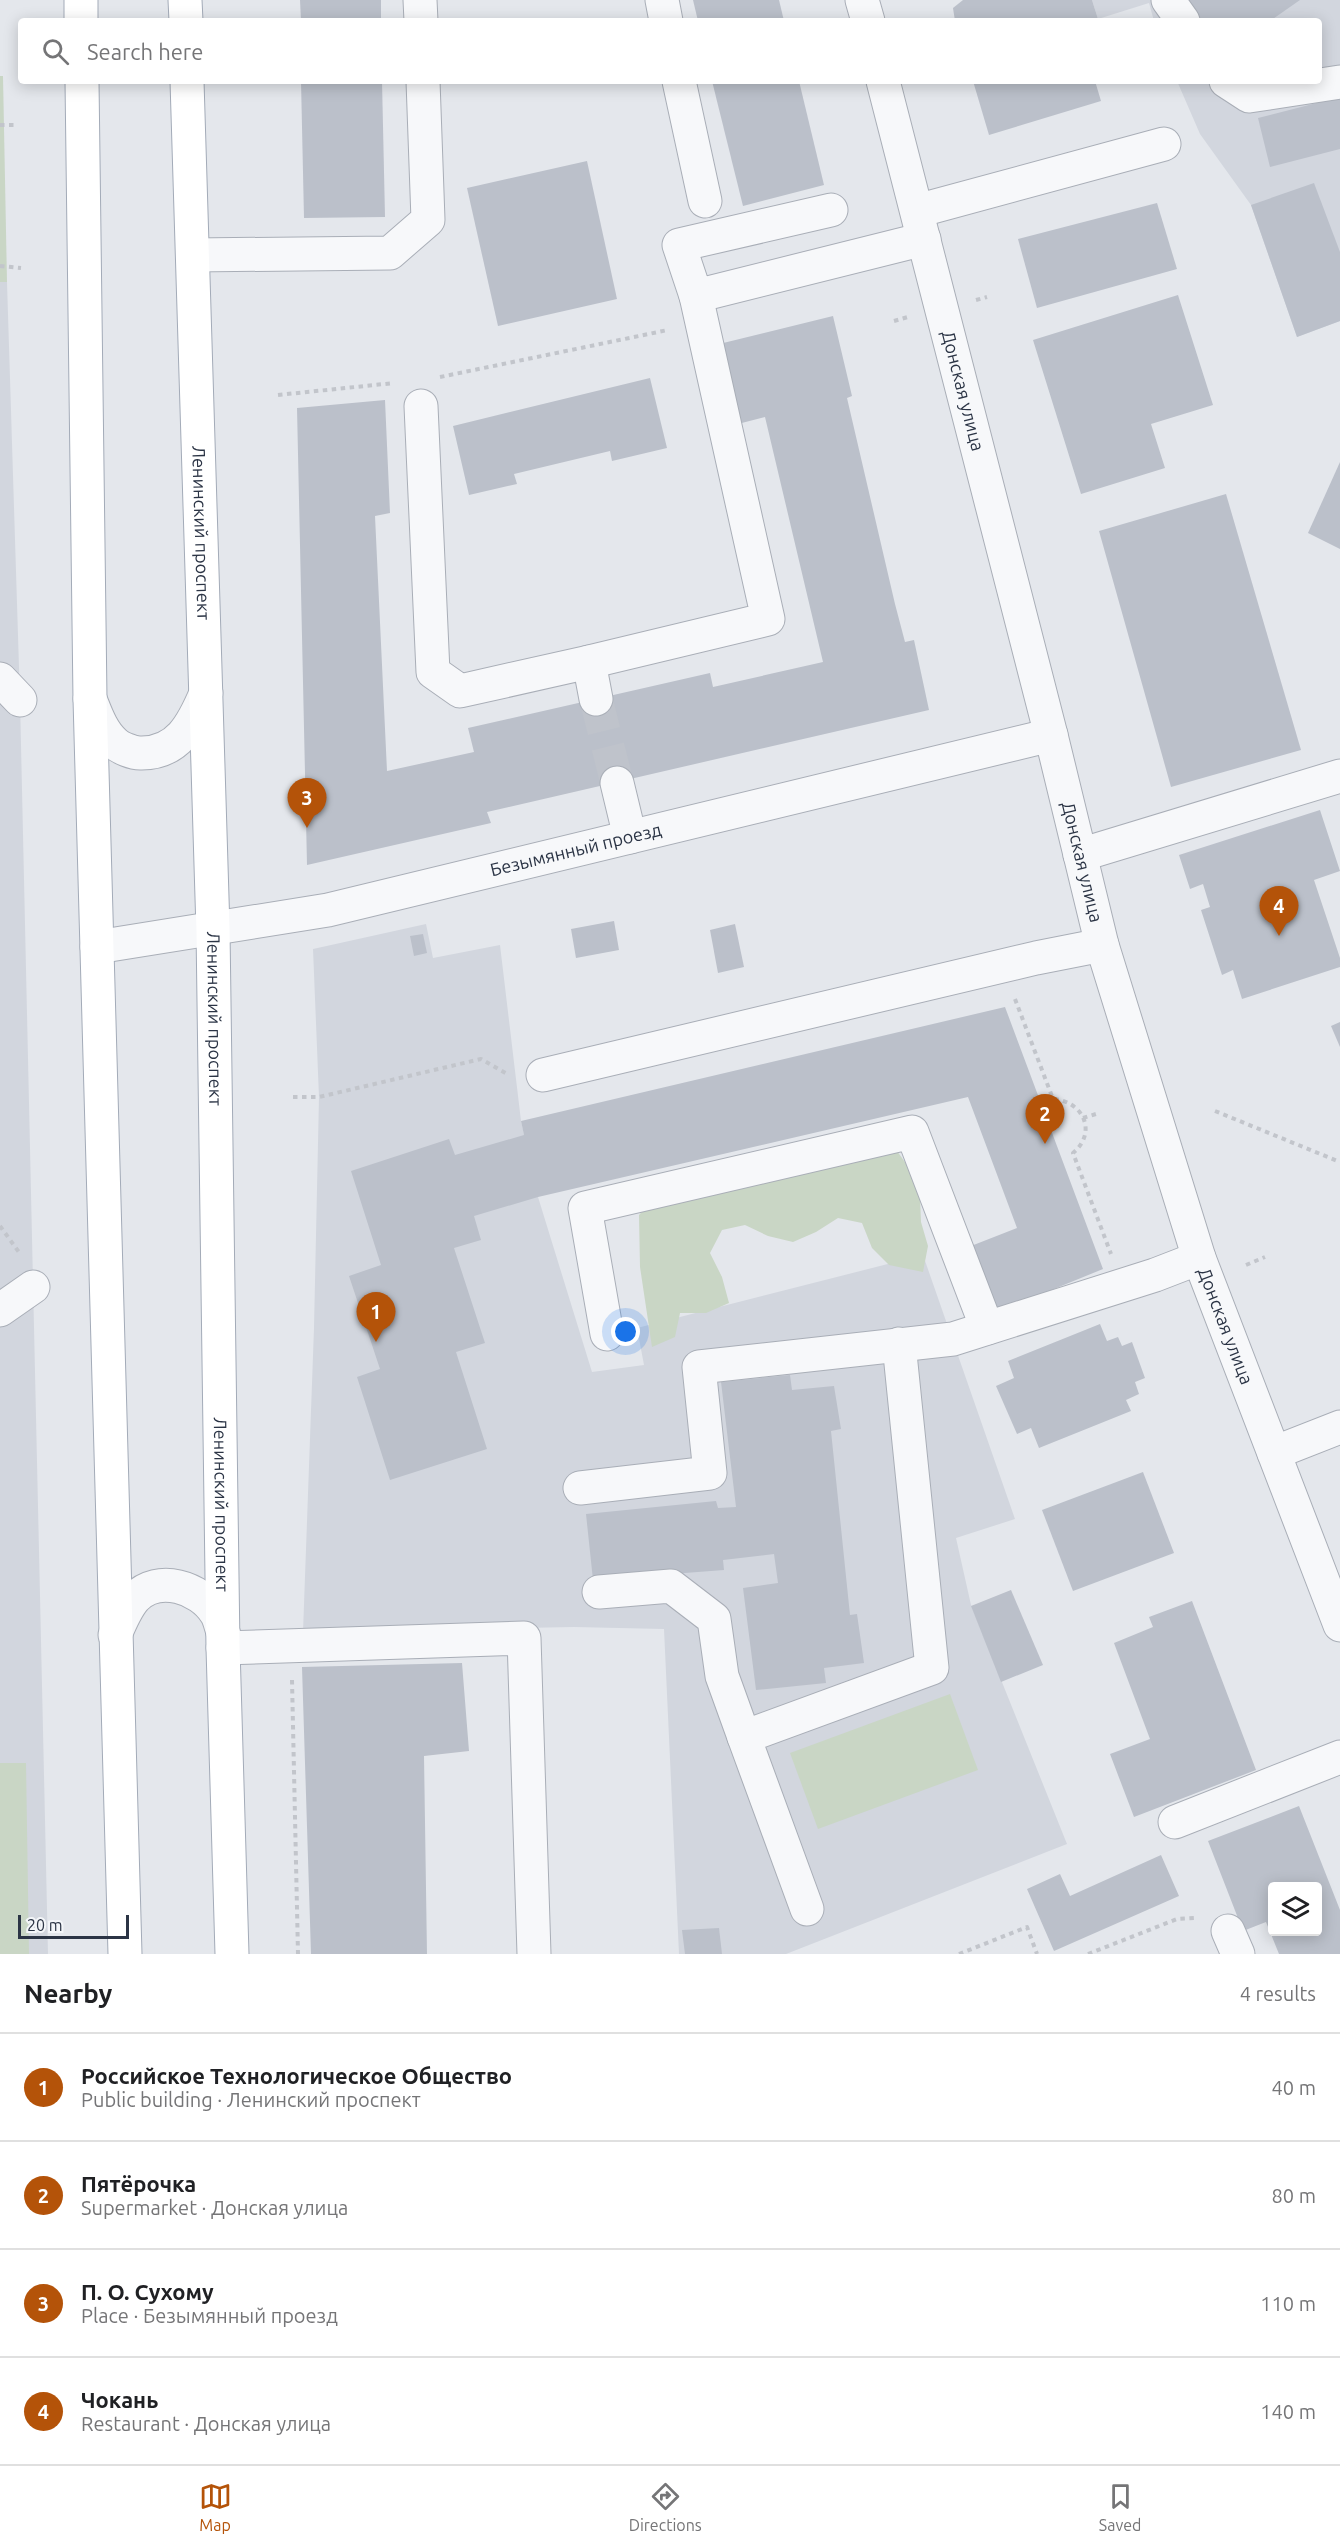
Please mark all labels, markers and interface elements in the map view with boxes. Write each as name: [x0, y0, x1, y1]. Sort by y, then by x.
search box: [18, 18, 1322, 84]
icon: search: [39, 35, 72, 68]
text: Search here: [87, 39, 203, 64]
street label: Донская улица: [939, 328, 989, 453]
street label: Ленинский проспект: [189, 445, 215, 620]
pin: 3: [288, 778, 326, 828]
street label: Донская улица: [1059, 799, 1107, 924]
street label: Безымянный проезд: [488, 819, 664, 879]
pin: 4: [1260, 886, 1298, 936]
street label: Ленинский проспект: [204, 931, 226, 1106]
pin: 2: [1026, 1094, 1064, 1144]
street label: Донская улица: [1195, 1264, 1258, 1387]
pin: 1: [356, 1292, 395, 1342]
your location: [611, 1317, 640, 1346]
street label: Ленинский проспект: [211, 1417, 233, 1592]
map controls: [1268, 1882, 1322, 1936]
button: layers: [1268, 1882, 1322, 1936]
scale bar: [18, 1912, 129, 1940]
text: 20 m: [27, 1916, 63, 1934]
text: Nearby: [24, 1979, 112, 2008]
text: 4 results: [1240, 1982, 1316, 2005]
text: Российское Технологическое Общество: [81, 2063, 512, 2088]
text: 1: [38, 2076, 49, 2099]
text: 40 m: [1272, 2076, 1316, 2099]
text: Public building · Ленинский проспект: [81, 2088, 421, 2111]
text: Пятёрочка: [81, 2171, 196, 2196]
text: 2: [38, 2184, 49, 2207]
text: 80 m: [1272, 2184, 1316, 2207]
text: Supermarket · Донская улица: [81, 2196, 348, 2219]
text: П. О. Сухому: [81, 2279, 214, 2304]
text: 3: [38, 2292, 49, 2315]
text: 110 m: [1260, 2292, 1316, 2315]
text: Place · Безымянный проезд: [81, 2304, 338, 2327]
text: Чокань: [81, 2387, 158, 2412]
text: 4: [38, 2400, 49, 2423]
text: 140 m: [1260, 2400, 1316, 2423]
text: Restaurant · Донская улица: [81, 2412, 331, 2435]
tab: Map: [199, 2480, 232, 2534]
tab: Directions: [629, 2480, 702, 2534]
tab: Saved: [1099, 2480, 1141, 2534]

